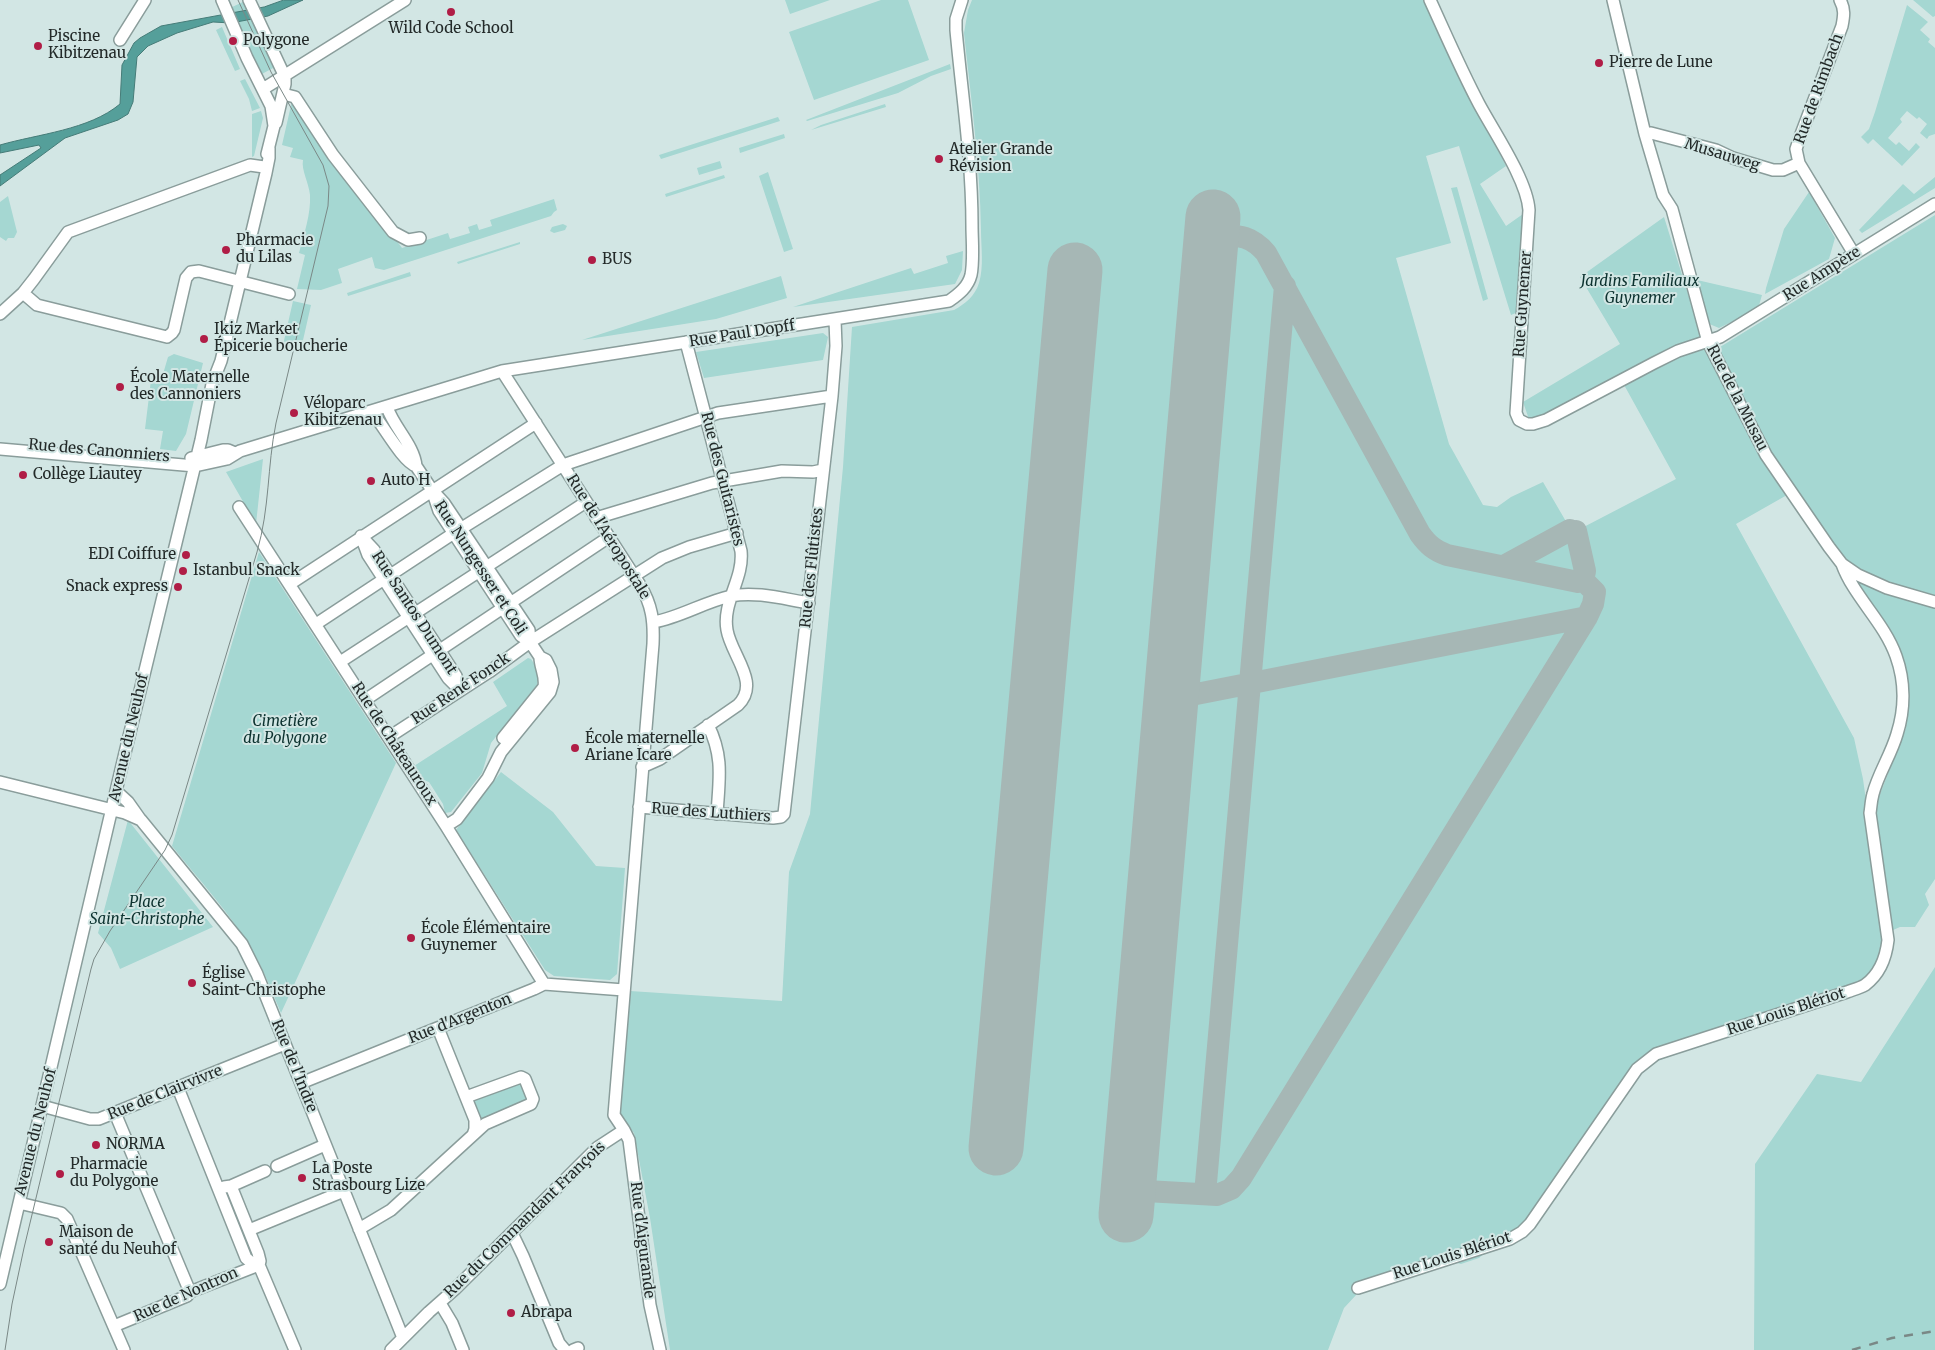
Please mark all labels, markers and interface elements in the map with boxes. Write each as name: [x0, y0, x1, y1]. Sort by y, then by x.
marker: Wild Code School: [445, 6, 457, 18]
place label: Wild Code School: [388, 20, 514, 38]
place label: Piscine Kibitzenau: [48, 28, 126, 63]
street label: Rue de Rimbach: [1791, 31, 1847, 147]
place label: Polygone: [243, 32, 309, 50]
marker: Polygone: [227, 35, 239, 47]
marker: Piscine Kibitzenau: [32, 40, 44, 52]
place label: Pierre de Lune: [1609, 54, 1713, 72]
marker: Pierre de Lune: [1593, 57, 1605, 69]
street label: Musauweg: [1682, 135, 1762, 175]
place label: Atelier Grande Révision: [949, 141, 1052, 176]
marker: Atelier Grande Révision: [933, 153, 945, 165]
place label: Pharmacie du Lilas: [236, 232, 313, 267]
street label: Rue Ampère: [1780, 243, 1864, 305]
marker: Pharmacie du Lilas: [220, 244, 232, 256]
street label: Rue Guynemer: [1510, 250, 1536, 358]
place label: BUS: [602, 251, 632, 269]
marker: BUS: [586, 254, 598, 266]
park label: Jardins Familiaux Guynemer: [1581, 273, 1699, 308]
street label: Rue Paul Dopff: [688, 317, 796, 351]
place label: Ikiz Market Épicerie boucherie: [214, 321, 348, 356]
marker: Ikiz Market Épicerie boucherie: [198, 333, 210, 345]
street label: Rue de la Musau: [1703, 342, 1771, 454]
place label: École Maternelle des Cannoniers: [130, 369, 250, 404]
marker: École Maternelle des Cannoniers: [114, 381, 126, 393]
place label: Véloparc Kibitzenau: [304, 395, 382, 430]
marker: Véloparc Kibitzenau: [288, 407, 300, 419]
street label: Rue des Guitaristes: [697, 410, 747, 548]
street label: Rue des Canonniers: [27, 436, 171, 466]
place label: Collège Liautey: [33, 466, 142, 484]
marker: Collège Liautey: [17, 469, 29, 481]
street label: Rue de l'Aéropostale: [562, 471, 654, 603]
place label: Auto H: [381, 472, 430, 490]
marker: Auto H: [365, 475, 377, 487]
street label: Rue Nungesser et Coli: [430, 498, 530, 638]
street label: Rue des Flûtistes: [797, 507, 827, 629]
place label: EDI Coiffure: [88, 546, 176, 564]
street label: Rue Santos Dumont: [368, 548, 460, 678]
marker: EDI Coiffure: [180, 549, 192, 561]
place label: Istanbul Snack: [193, 562, 300, 580]
marker: Istanbul Snack: [177, 565, 189, 577]
place label: Snack express: [66, 578, 168, 596]
marker: Snack express: [172, 581, 184, 593]
street label: Rue René Fonck: [408, 649, 514, 729]
street label: Avenue du Neuhof: [106, 672, 152, 804]
street label: Rue de Châteauroux: [347, 679, 441, 809]
park label: Cimetière du Polygone: [243, 713, 327, 748]
place label: École maternelle Ariane Icare: [585, 730, 705, 765]
marker: École maternelle Ariane Icare: [569, 742, 581, 754]
street label: Rue des Luthiers: [651, 800, 771, 826]
park label: Place Saint-Christophe: [90, 894, 204, 929]
place label: École Élémentaire Guynemer: [421, 920, 550, 955]
marker: École Élémentaire Guynemer: [405, 932, 417, 944]
place label: Église Saint-Christophe: [202, 965, 326, 1000]
marker: Église Saint-Christophe: [186, 977, 198, 989]
street label: Rue Louis Blériot: [1725, 984, 1847, 1040]
street label: Rue d'Argenton: [406, 990, 514, 1048]
street label: Rue de l'Indre: [267, 1017, 321, 1115]
street label: Rue de Clairvivre: [105, 1062, 225, 1124]
street label: Avenue du Neuhof: [11, 1066, 61, 1198]
place label: NORMA: [106, 1136, 165, 1154]
street label: Rue du Commandant François: [441, 1138, 609, 1302]
marker: NORMA: [90, 1139, 102, 1151]
place label: Pharmacie du Polygone: [70, 1156, 158, 1191]
place label: La Poste Strasbourg Lize: [312, 1160, 425, 1195]
marker: Pharmacie du Polygone: [54, 1168, 66, 1180]
marker: La Poste Strasbourg Lize: [296, 1172, 308, 1184]
street label: Rue d'Aigurande: [626, 1181, 658, 1299]
place label: Maison de santé du Neuhof: [59, 1224, 176, 1259]
street label: Rue Louis Blériot: [1391, 1228, 1513, 1284]
marker: Maison de santé du Neuhof: [43, 1236, 55, 1248]
street label: Rue de Nontron: [131, 1264, 241, 1326]
place label: Abrapa: [521, 1304, 572, 1322]
marker: Abrapa: [505, 1307, 517, 1319]

